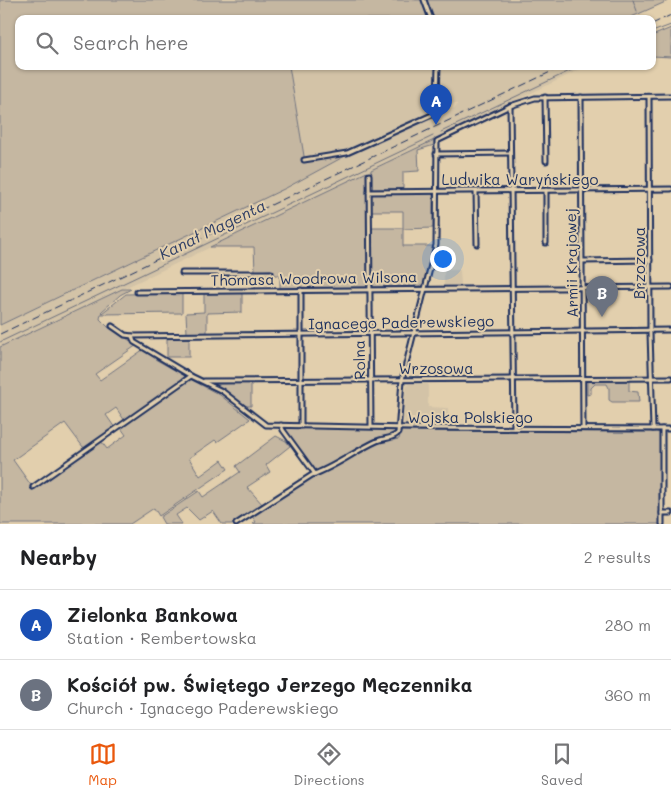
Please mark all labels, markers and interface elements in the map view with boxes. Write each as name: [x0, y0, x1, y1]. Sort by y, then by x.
search box: [15, 15, 656, 70]
icon: search: [33, 29, 61, 57]
text: Search here: [73, 30, 189, 55]
pin: A: [420, 84, 452, 125]
street label: Ludwika Waryńskiego: [442, 169, 599, 189]
water label: Kanał Magenta: [155, 194, 269, 264]
street label: Armii Krajowej: [560, 208, 582, 318]
street label: Brzozowa: [629, 227, 649, 299]
your location: [430, 246, 456, 272]
street label: Thomasa Woodrowa Wilsona: [211, 266, 417, 290]
pin: B: [586, 276, 618, 317]
street label: Ignacego Paderewskiego: [308, 310, 494, 334]
street label: Rolna: [349, 340, 369, 380]
street label: Wrzosowa: [398, 358, 474, 378]
street label: Wojska Polskiego: [407, 407, 533, 427]
text: Nearby: [20, 543, 97, 570]
text: 2 results: [584, 546, 651, 567]
text: Zielonka Bankowa: [67, 602, 238, 627]
text: A: [30, 614, 42, 635]
text: 280 m: [605, 614, 651, 635]
text: Station · Rembertowska: [67, 627, 257, 648]
text: Kościół pw. Świętego Jerzego Męczennika: [67, 672, 472, 697]
text: B: [31, 684, 41, 705]
text: 360 m: [604, 684, 651, 705]
text: Church · Ignacego Paderewskiego: [67, 697, 338, 718]
tab: Map: [88, 740, 117, 789]
tab: Directions: [293, 740, 365, 789]
tab: Saved: [541, 740, 583, 789]

